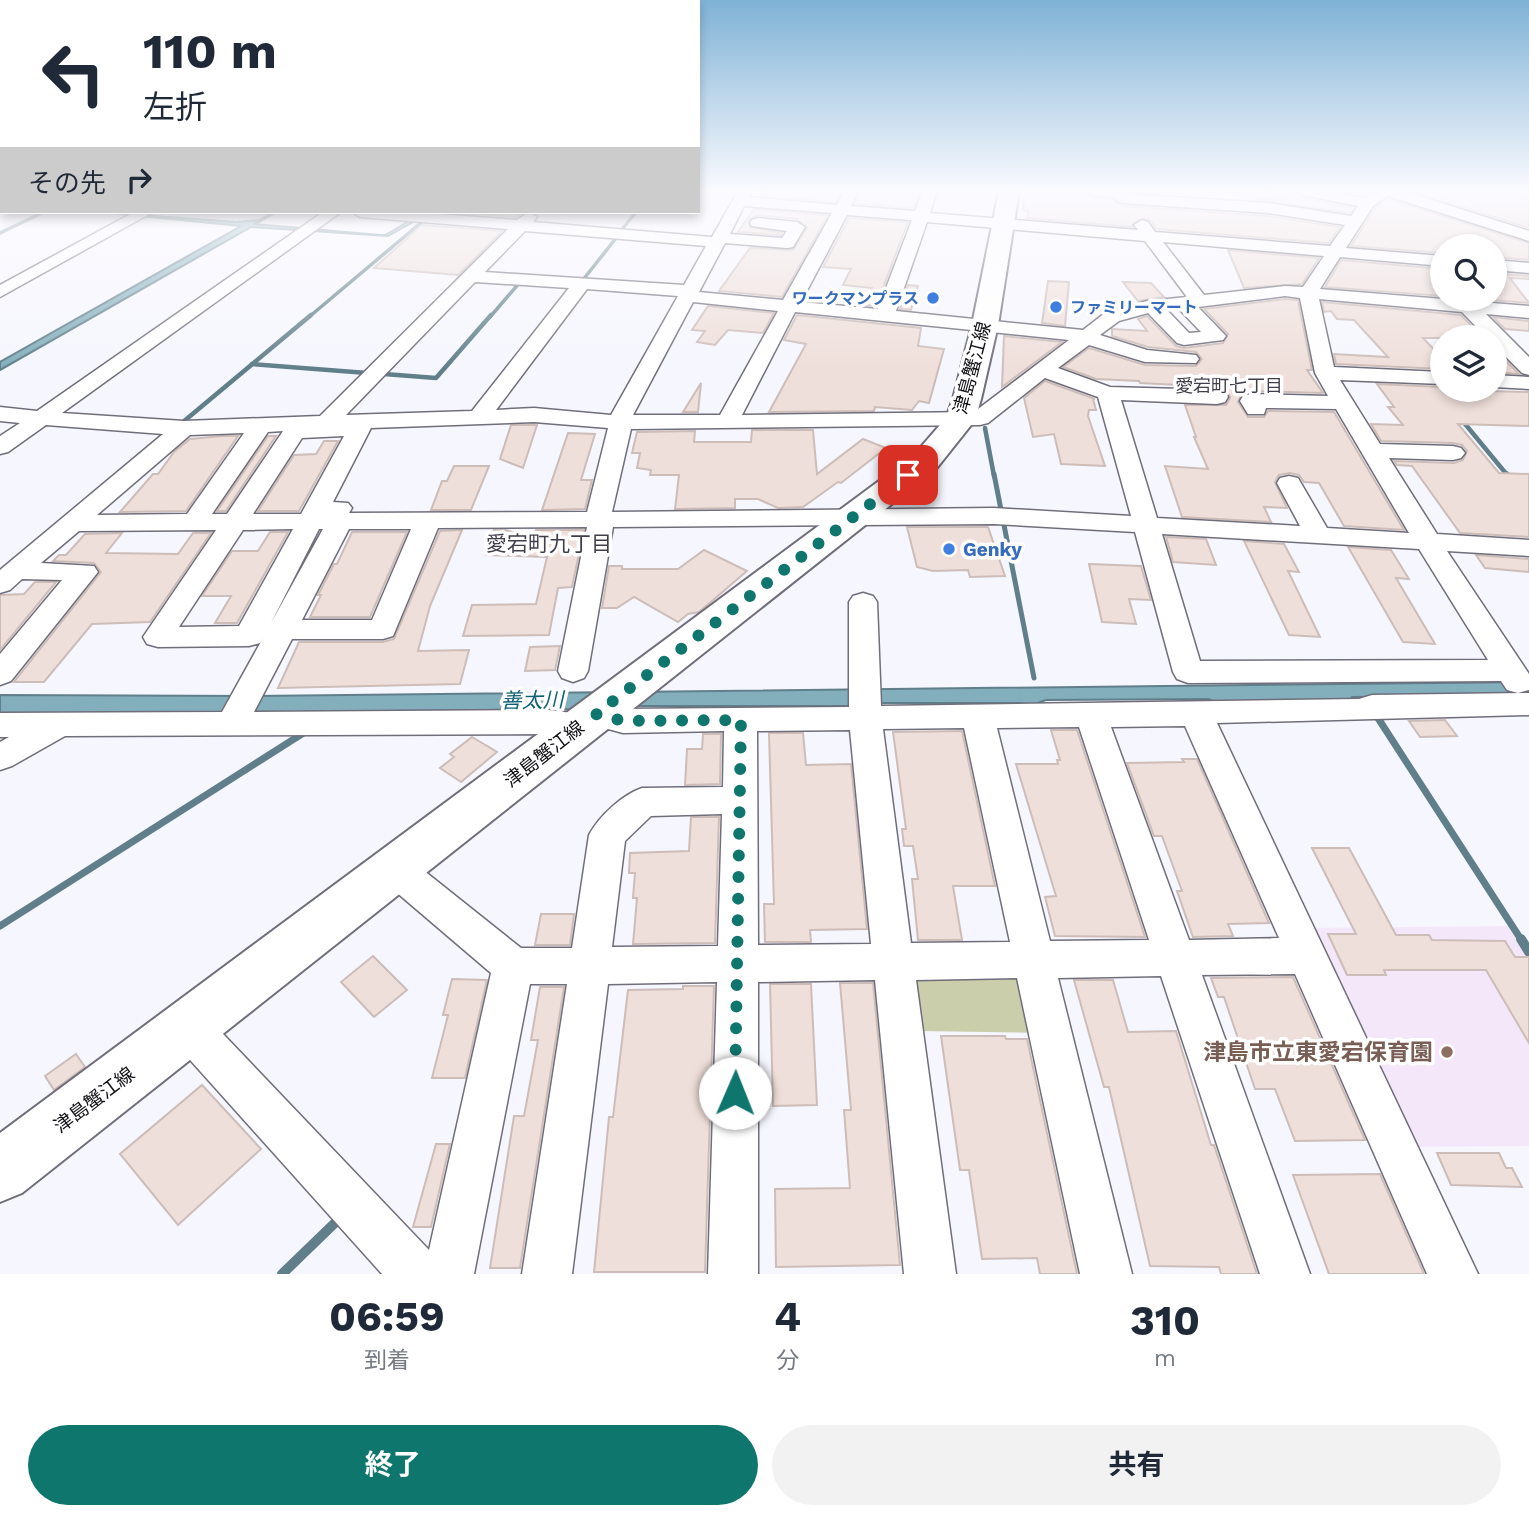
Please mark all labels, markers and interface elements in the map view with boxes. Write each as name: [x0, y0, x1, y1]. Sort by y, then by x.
text: 110 m: [143, 22, 277, 80]
icon: left: [28, 28, 119, 119]
text: 左折: [143, 88, 207, 126]
icon: right: [120, 161, 158, 199]
text: その先: [28, 168, 106, 198]
map controls: [1430, 234, 1507, 402]
button: search: [1430, 234, 1507, 311]
place label: ワークマンプラス: [792, 289, 919, 308]
marker: ワークマンプラス: [925, 290, 941, 306]
place label: ファミリーマート: [1070, 298, 1198, 317]
marker: ファミリーマート: [1048, 299, 1064, 315]
street label: 津島蟹江線: [949, 319, 995, 417]
button: layers: [1430, 325, 1507, 402]
district label: 愛宕町七丁目: [1175, 375, 1283, 396]
pin: [878, 445, 938, 505]
icon: arrive: [889, 456, 927, 494]
district label: 愛宕町九丁目: [486, 531, 612, 556]
place label: Genky: [963, 538, 1022, 561]
marker: Genky: [941, 541, 957, 557]
water label: 善太川: [500, 687, 566, 713]
street label: 津島蟹江線: [499, 716, 589, 792]
place label: 津島市立東愛宕保育園: [1203, 1039, 1433, 1066]
marker: 津島市立東愛宕保育園: [1439, 1044, 1455, 1060]
position arrow: [698, 1056, 772, 1130]
street label: 津島蟹江線: [49, 1062, 139, 1138]
text: 06:59: [329, 1292, 445, 1341]
text: 4: [774, 1292, 801, 1341]
text: 310: [1130, 1296, 1200, 1345]
text: m: [1154, 1345, 1176, 1372]
text: 到着: [364, 1347, 410, 1374]
text: 分: [776, 1347, 799, 1374]
button: 終了: [28, 1425, 758, 1505]
button: 共有: [772, 1425, 1501, 1505]

